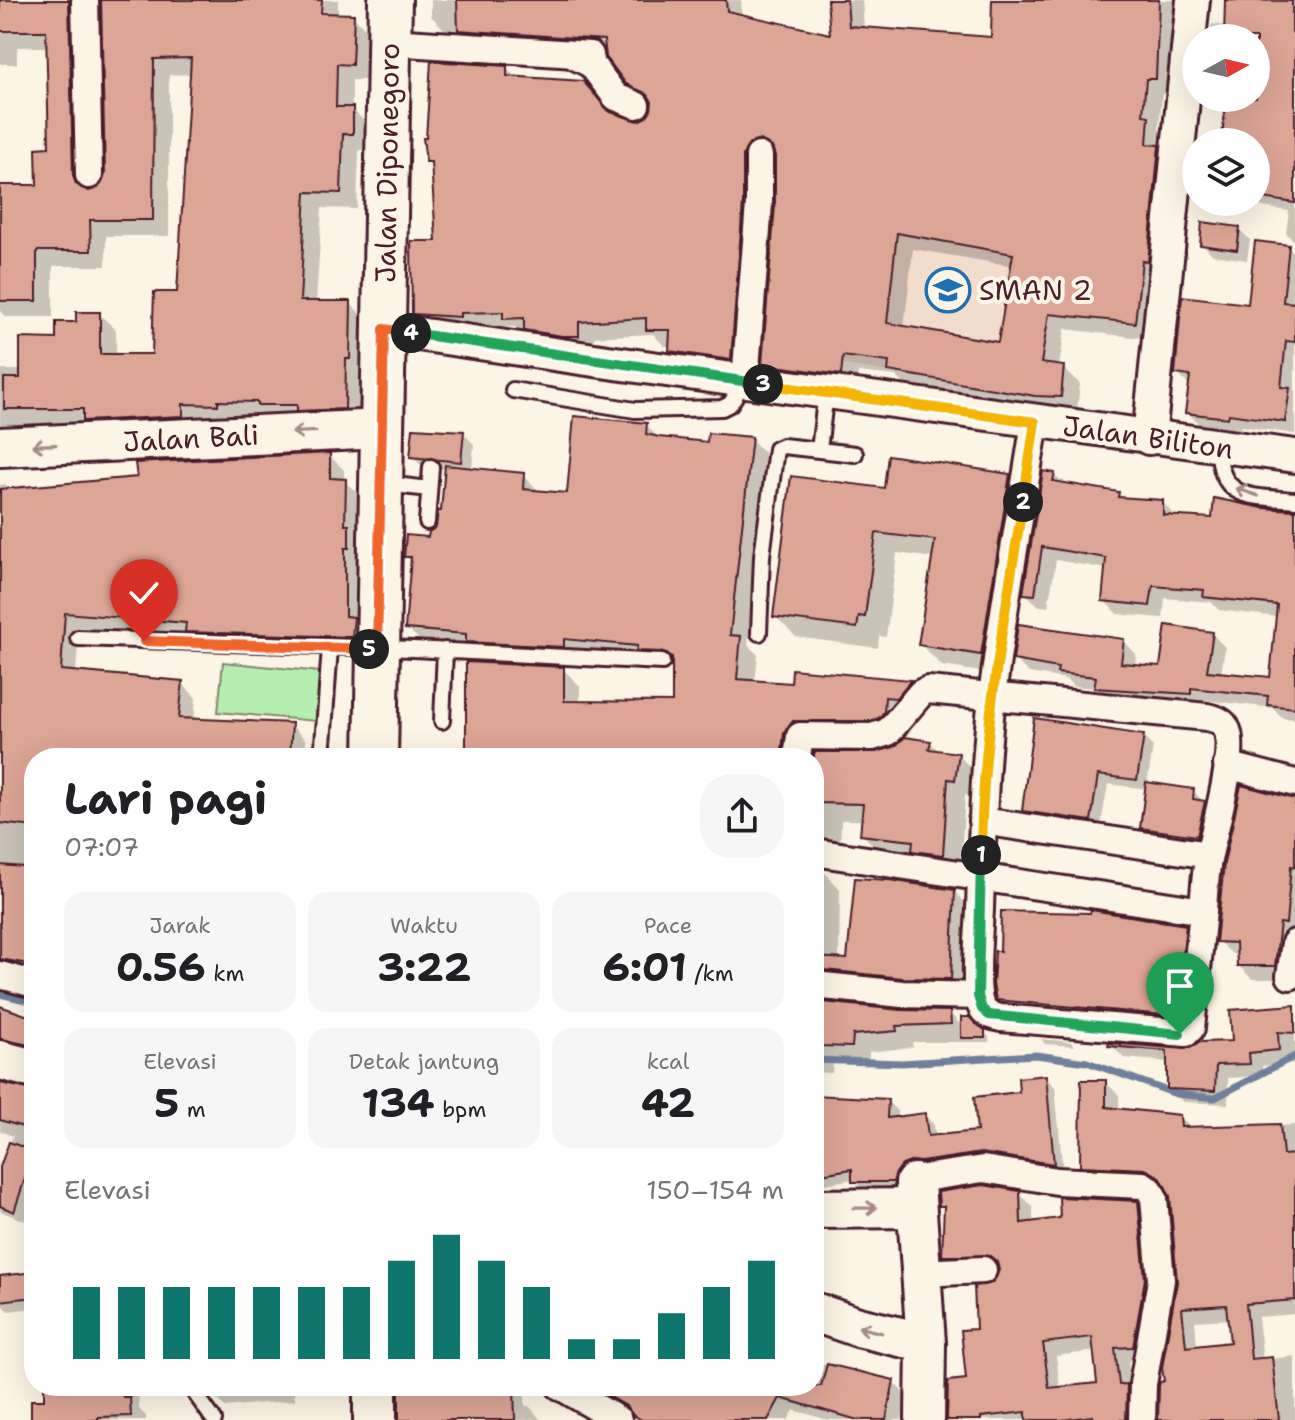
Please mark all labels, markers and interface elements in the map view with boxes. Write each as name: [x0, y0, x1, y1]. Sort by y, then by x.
north arrow: [1182, 24, 1270, 112]
map controls: [1182, 24, 1270, 216]
street label: Jalan Diponegoro: [366, 43, 408, 283]
button: layers: [1182, 128, 1270, 216]
school or university icon: SMAN 2: [924, 266, 972, 314]
place label: SMAN 2: [979, 271, 1092, 309]
pin: 4: [391, 313, 431, 353]
text: 4: [403, 318, 419, 347]
pin: 3: [743, 364, 783, 404]
text: 3: [755, 369, 771, 398]
street label: Jalan Biliton: [1060, 406, 1236, 468]
street label: Jalan Bali: [122, 415, 260, 461]
one-way arrow: [291, 425, 318, 440]
one-way arrow: [31, 438, 58, 453]
pin: 2: [1003, 482, 1043, 522]
one-way arrow: [1235, 484, 1260, 499]
text: 2: [1015, 487, 1031, 516]
pin: [110, 559, 178, 641]
icon: check: [122, 571, 166, 615]
pin: 5: [349, 629, 389, 669]
text: 5: [362, 634, 376, 663]
text: Lari pagi: [64, 769, 267, 828]
button: share: [700, 774, 784, 858]
text: 07:07: [64, 829, 139, 864]
pin: 1: [961, 835, 1001, 875]
text: 1: [976, 840, 986, 869]
text: Jarak: [149, 911, 211, 940]
text: Waktu: [390, 911, 458, 940]
text: Pace: [644, 911, 692, 940]
text: 0.56: [116, 940, 206, 994]
text: 3:22: [377, 940, 471, 994]
text: 6:01: [602, 940, 687, 994]
pin: [1146, 952, 1214, 1034]
text: km: [206, 959, 244, 988]
text: /km: [687, 959, 734, 988]
icon: arrive: [1158, 964, 1202, 1008]
text: Elevasi: [143, 1047, 217, 1076]
text: Detak jantung: [349, 1047, 499, 1076]
text: kcal: [647, 1047, 689, 1076]
text: 5: [154, 1076, 179, 1130]
text: 134: [362, 1076, 435, 1130]
text: 42: [641, 1076, 695, 1130]
text: m: [179, 1095, 206, 1124]
text: bpm: [435, 1095, 486, 1124]
text: Elevasi: [64, 1172, 151, 1207]
text: 150–154 m: [646, 1172, 784, 1207]
one-way arrow: [851, 1200, 878, 1216]
one-way arrow: [857, 1321, 883, 1336]

